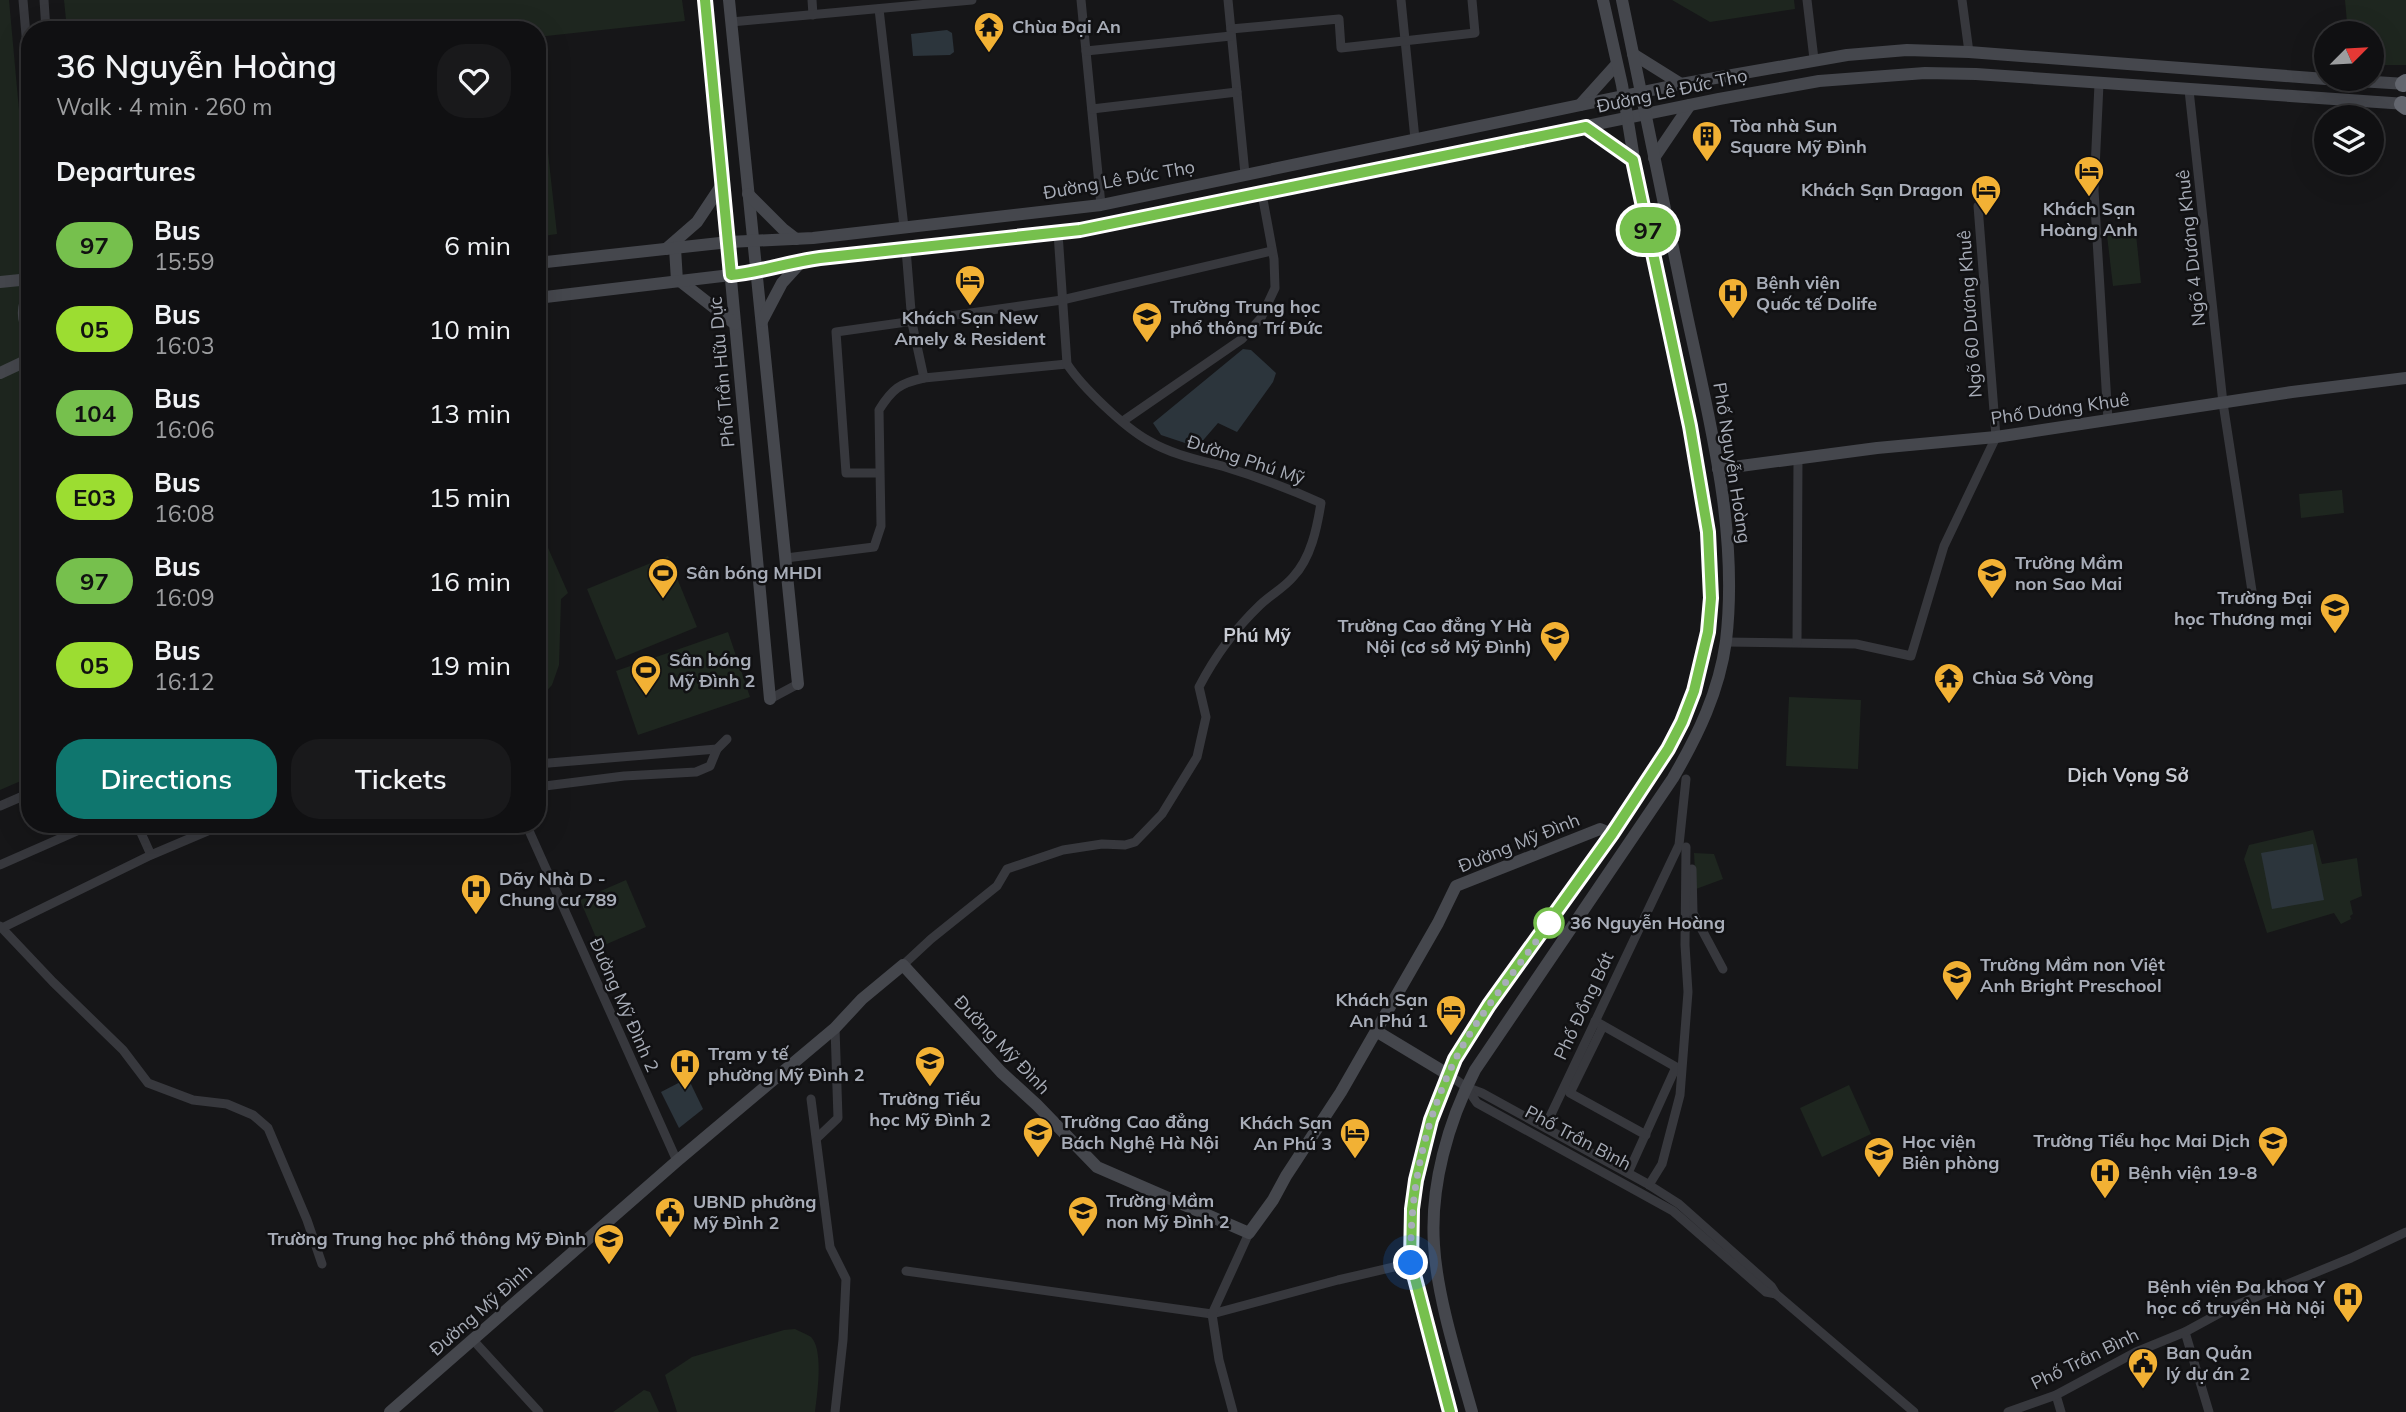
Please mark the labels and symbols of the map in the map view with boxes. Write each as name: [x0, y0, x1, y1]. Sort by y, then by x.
temple icon: Chùa Đại An: [972, 10, 1006, 54]
place label: Chùa Đại An: [1012, 15, 1121, 38]
north arrow: [2314, 21, 2384, 91]
street label: Đường Lê Đức Thọ: [1594, 63, 1749, 118]
place label: Tòa nhà Sun Square Mỹ Đình: [1730, 114, 1867, 158]
building icon: Tòa nhà Sun Square Mỹ Đình: [1690, 119, 1724, 163]
hotel icon: Khách Sạn Hoàng Anh: [2072, 154, 2106, 198]
street label: Đường Lê Đức Thọ: [1041, 155, 1197, 204]
street label: Ngõ 4 Dương Khuê: [2171, 169, 2210, 327]
hotel icon: Khách Sạn Dragon: [1969, 173, 2003, 217]
place label: Khách Sạn Dragon: [1801, 178, 1963, 201]
place label: Khách Sạn Hoàng Anh: [2040, 197, 2138, 241]
line badge: 97: [1616, 207, 1680, 253]
street label: Ngõ 60 Dương Khuê: [1952, 229, 1987, 399]
hotel icon: Khách Sạn New Amely & Resident: [953, 263, 987, 307]
place label: Bệnh viện Quốc tế Dolife: [1756, 271, 1877, 315]
hospital icon: Bệnh viện Quốc tế Dolife: [1716, 276, 1750, 320]
place label: Trường Trung học phổ thông Trí Đức: [1170, 295, 1323, 339]
street label: Phố Trần Hữu Dực: [703, 296, 740, 448]
school or university icon: Trường Trung học phổ thông Trí Đức: [1130, 300, 1164, 344]
place label: Khách Sạn New Amely & Resident: [895, 306, 1046, 350]
street label: Phố Nguyễn Hoàng: [1708, 381, 1757, 545]
street label: Phố Dương Khuê: [1989, 387, 2131, 430]
street label: Đường Phú Mỹ: [1184, 430, 1308, 490]
place label: Trường Mầm non Sao Mai: [2015, 551, 2123, 595]
sports icon: Sân bóng MHDI: [646, 556, 680, 600]
school or university icon: Trường Mầm non Sao Mai: [1975, 556, 2009, 600]
place label: Sân bóng MHDI: [686, 561, 822, 584]
place label: Trường Đại học Thương mại: [2174, 586, 2312, 630]
school or university icon: Trường Đại học Thương mại: [2318, 591, 2352, 635]
place label: Trường Cao đẳng Y Hà Nội (cơ sở Mỹ Đình): [1337, 614, 1532, 658]
school or university icon: Trường Cao đẳng Y Hà Nội (cơ sở Mỹ Đình): [1538, 619, 1572, 663]
district label: Phú Mỹ: [1223, 623, 1291, 647]
place label: Sân bóng Mỹ Đình 2: [669, 648, 755, 692]
sports icon: Sân bóng Mỹ Đình 2: [629, 653, 663, 697]
temple icon: Chùa Sở Vòng: [1932, 661, 1966, 705]
place label: Chùa Sở Vòng: [1972, 666, 2094, 689]
district label: Dịch Vọng Sở: [2067, 763, 2189, 787]
street label: Đường Mỹ Đình: [1455, 808, 1583, 877]
place label: Dãy Nhà D - Chung cư 789: [499, 867, 617, 911]
hospital icon: Dãy Nhà D - Chung cư 789: [459, 872, 493, 916]
marker: 36 Nguyễn Hoàng: [1534, 908, 1564, 938]
place label: 36 Nguyễn Hoàng: [1570, 911, 1725, 934]
street label: Đường Mỹ Đình 2: [585, 934, 664, 1075]
street label: Phố Đồng Bát: [1549, 948, 1619, 1063]
place label: Trường Mầm non Việt Anh Bright Preschool: [1980, 953, 2165, 997]
school or university icon: Trường Mầm non Việt Anh Bright Preschool: [1940, 958, 1974, 1002]
place label: Khách Sạn An Phú 1: [1336, 988, 1428, 1032]
street label: Đường Mỹ Đình: [949, 990, 1055, 1099]
hotel icon: Khách Sạn An Phú 1: [1434, 993, 1468, 1037]
place label: Trạm y tế phường Mỹ Đình 2: [708, 1042, 865, 1086]
school or university icon: Trường Tiểu học Mỹ Đình 2: [913, 1044, 947, 1088]
hospital icon: Trạm y tế phường Mỹ Đình 2: [668, 1047, 702, 1091]
place label: Trường Tiểu học Mỹ Đình 2: [869, 1087, 991, 1131]
street label: Phố Trần Bình: [1521, 1100, 1635, 1175]
place label: Trường Cao đẳng Bách Nghệ Hà Nội: [1061, 1110, 1219, 1154]
place label: Khách Sạn An Phú 3: [1240, 1111, 1332, 1155]
school or university icon: Trường Cao đẳng Bách Nghệ Hà Nội: [1021, 1115, 1055, 1159]
hotel icon: Khách Sạn An Phú 3: [1338, 1116, 1372, 1160]
school or university icon: Trường Tiểu học Mai Dịch: [2256, 1124, 2290, 1168]
place label: Trường Tiểu học Mai Dịch: [2033, 1129, 2250, 1152]
place label: Học viện Biên phòng: [1902, 1130, 2000, 1174]
school or university icon: Học viện Biên phòng: [1862, 1135, 1896, 1179]
hospital icon: Bệnh viện 19-8: [2088, 1156, 2122, 1200]
place label: Bệnh viện 19-8: [2128, 1161, 2258, 1184]
place label: Trường Mầm non Mỹ Đình 2: [1106, 1189, 1230, 1233]
place label: UBND phường Mỹ Đình 2: [693, 1190, 816, 1234]
school or university icon: Trường Mầm non Mỹ Đình 2: [1066, 1194, 1100, 1238]
public building icon: UBND phường Mỹ Đình 2: [653, 1195, 687, 1239]
school or university icon: Trường Trung học phổ thông Mỹ Đình: [592, 1222, 626, 1266]
place label: Trường Trung học phổ thông Mỹ Đình: [267, 1227, 586, 1250]
your location: [1393, 1245, 1428, 1280]
street label: Đường Mỹ Đình: [425, 1259, 537, 1361]
place label: Bệnh viện Đa khoa Y học cổ truyền Hà Nội: [2146, 1275, 2326, 1319]
hospital icon: Bệnh viện Đa khoa Y học cổ truyền Hà Nội: [2331, 1280, 2365, 1324]
street label: Phố Trần Bình: [2027, 1323, 2142, 1395]
place label: Ban Quản lý dự án 2: [2166, 1341, 2252, 1385]
public building icon: Ban Quản lý dự án 2: [2126, 1346, 2160, 1390]

